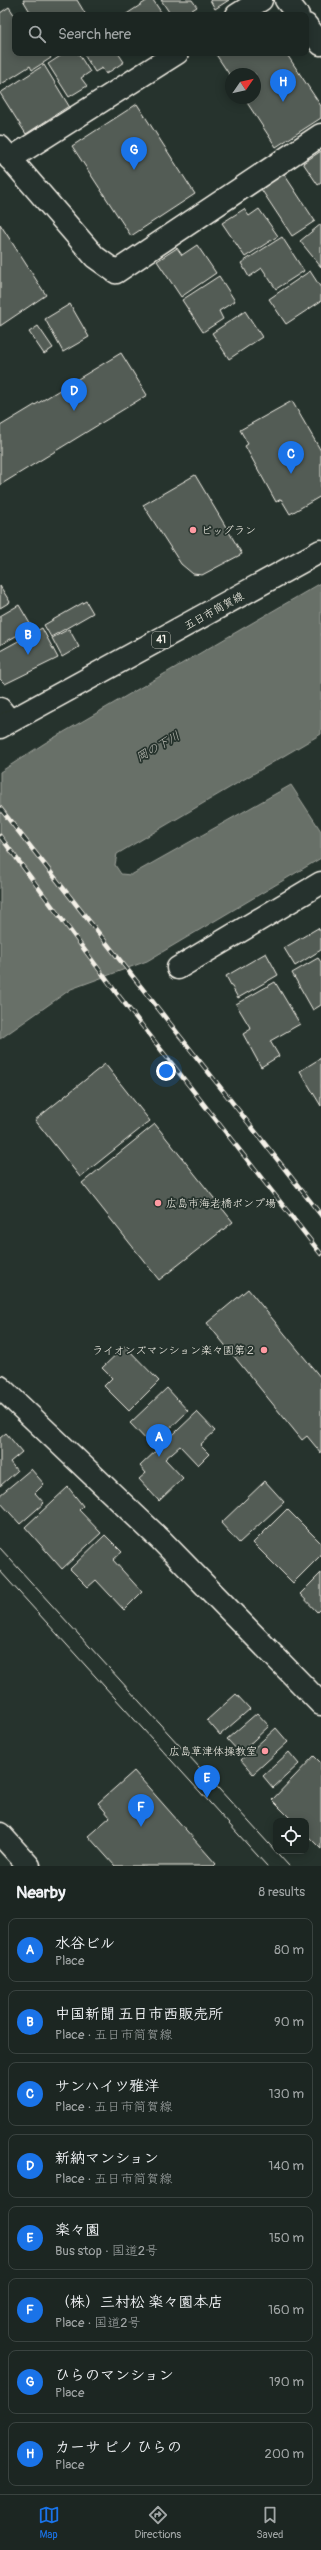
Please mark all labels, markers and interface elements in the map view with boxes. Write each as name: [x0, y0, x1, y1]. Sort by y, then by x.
search box: [12, 12, 309, 56]
icon: search: [26, 23, 48, 45]
text: Search here: [58, 25, 131, 44]
north arrow: [225, 68, 261, 104]
pin: H: [270, 69, 296, 102]
pin: G: [121, 137, 147, 170]
pin: D: [61, 378, 87, 411]
pin: C: [278, 441, 304, 474]
place label: ビッグラン: [201, 524, 256, 537]
marker: ビッグラン: [188, 525, 198, 535]
street label: 五日市筒賀線: [182, 589, 246, 633]
pin: B: [15, 622, 41, 655]
road number: 41: [152, 632, 170, 648]
water label: 岡の下川: [133, 729, 183, 765]
your location: [156, 1061, 176, 1081]
place label: 広島市海老橋ポンプ場: [166, 1197, 276, 1210]
marker: 広島市海老橋ポンプ場: [153, 1198, 163, 1208]
place label: ライオンズマンション楽々園第２: [92, 1344, 256, 1357]
marker: ライオンズマンション楽々園第２: [259, 1345, 269, 1355]
pin: A: [146, 1424, 172, 1457]
place label: 広島草津体操教室: [169, 1745, 257, 1758]
marker: 広島草津体操教室: [260, 1746, 270, 1756]
pin: E: [194, 1765, 220, 1798]
pin: F: [128, 1794, 154, 1827]
map controls: [273, 1818, 309, 1854]
button: locate: [273, 1818, 309, 1854]
text: Nearby: [16, 1882, 65, 1903]
text: 8 results: [259, 1884, 305, 1900]
text: 水谷ビル: [55, 1934, 115, 1953]
text: A: [26, 1942, 34, 1958]
text: 80 m: [274, 1942, 304, 1958]
text: Place: [55, 1953, 84, 1969]
text: 中国新聞 五日市西販売所: [55, 2005, 223, 2024]
text: B: [26, 2014, 34, 2030]
text: 90 m: [274, 2014, 304, 2030]
text: Place · 五日市筒賀線: [55, 2027, 172, 2043]
text: サンハイツ雅洋: [55, 2077, 159, 2096]
text: C: [26, 2086, 34, 2102]
text: 130 m: [268, 2086, 304, 2102]
text: Place · 五日市筒賀線: [55, 2099, 172, 2115]
text: 新納マンション: [55, 2149, 159, 2168]
text: D: [26, 2158, 34, 2174]
text: 140 m: [268, 2158, 304, 2174]
text: Place · 五日市筒賀線: [55, 2171, 172, 2187]
text: 楽々園: [55, 2221, 100, 2240]
text: E: [27, 2230, 33, 2246]
text: 150 m: [269, 2230, 304, 2246]
text: Bus stop · 国道2号: [55, 2243, 158, 2259]
text: （株）三村松 楽々園本店: [55, 2293, 223, 2312]
text: F: [26, 2302, 34, 2318]
text: 160 m: [268, 2302, 304, 2318]
text: Place · 国道2号: [55, 2315, 140, 2331]
text: ひらのマンション: [55, 2366, 174, 2385]
text: G: [26, 2374, 34, 2390]
text: 190 m: [269, 2374, 304, 2390]
text: Place: [55, 2385, 84, 2401]
text: カーサ ピノ ひらの: [55, 2438, 182, 2457]
text: H: [26, 2446, 34, 2462]
text: 200 m: [265, 2446, 304, 2462]
text: Place: [55, 2457, 84, 2473]
tab: Map: [38, 2504, 60, 2541]
tab: Directions: [135, 2504, 181, 2541]
tab: Saved: [256, 2504, 283, 2541]

